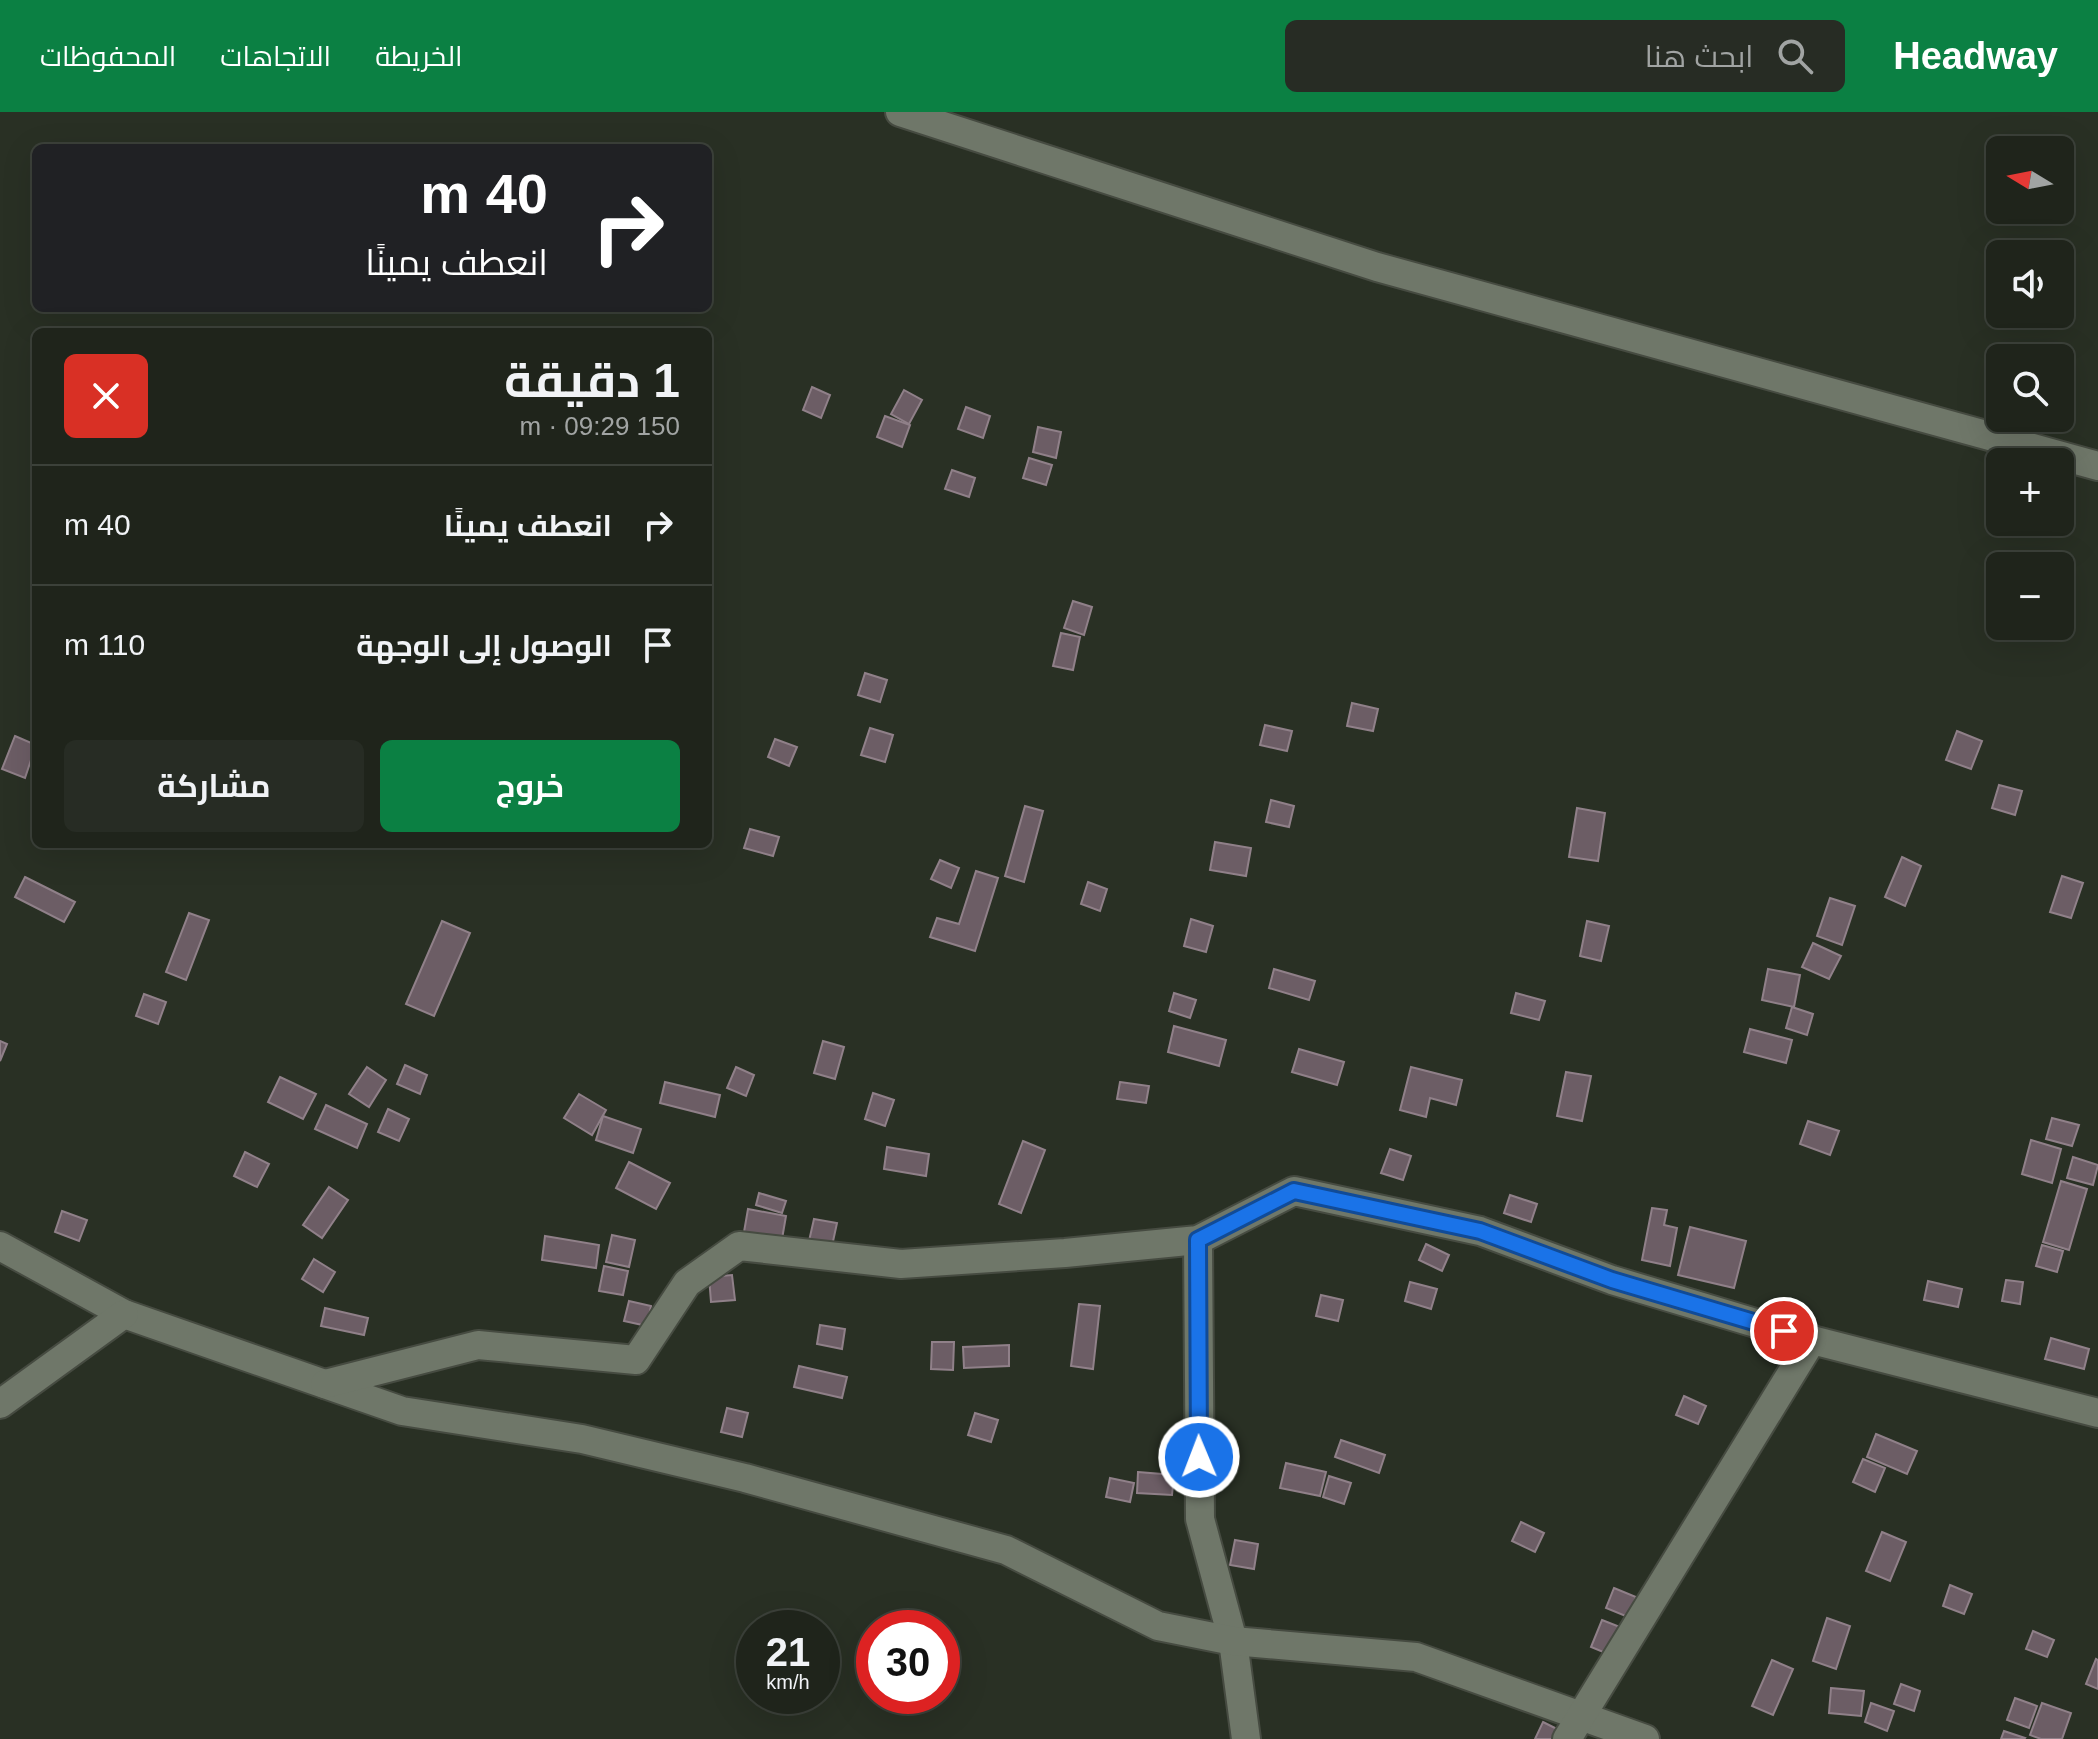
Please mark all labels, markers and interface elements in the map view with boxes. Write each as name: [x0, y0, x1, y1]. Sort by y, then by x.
search box: [1285, 20, 1845, 92]
icon: search: [1773, 34, 1817, 78]
text: Headway: [1893, 35, 2058, 77]
text: ابحث هنا: [1645, 40, 1753, 73]
text: المحفوظات: [40, 41, 176, 72]
text: الاتجاهات: [220, 41, 331, 72]
text: الخريطة: [375, 41, 463, 72]
north arrow: [1986, 136, 2074, 224]
map controls: [1986, 136, 2074, 640]
text: 40 m: [420, 162, 548, 225]
icon: right: [576, 176, 680, 280]
button: sound: [1986, 240, 2074, 328]
text: انعطف يمينًا: [365, 242, 548, 283]
button: search: [1986, 344, 2074, 432]
button: close: [64, 354, 148, 438]
text: 1 دقيقة: [504, 354, 680, 407]
text: 150 m · 09:29: [520, 411, 680, 441]
button: +: [1986, 448, 2074, 536]
icon: right: [636, 503, 680, 547]
text: 40 m: [64, 508, 131, 541]
text: انعطف يمينًا: [444, 509, 612, 542]
button: −: [1986, 552, 2074, 640]
icon: arrive: [636, 623, 680, 667]
text: 110 m: [64, 628, 145, 661]
text: الوصول إلى الوجهة: [356, 629, 612, 662]
button: مشاركة: [64, 740, 364, 832]
button: خروج: [380, 740, 680, 832]
pin: [1750, 1297, 1818, 1365]
icon: arrive: [1762, 1309, 1806, 1353]
position arrow: [1157, 1415, 1241, 1499]
speed limit sign: 30: [856, 1610, 960, 1714]
text: 21: [766, 1630, 810, 1674]
text: km/h: [766, 1671, 810, 1693]

